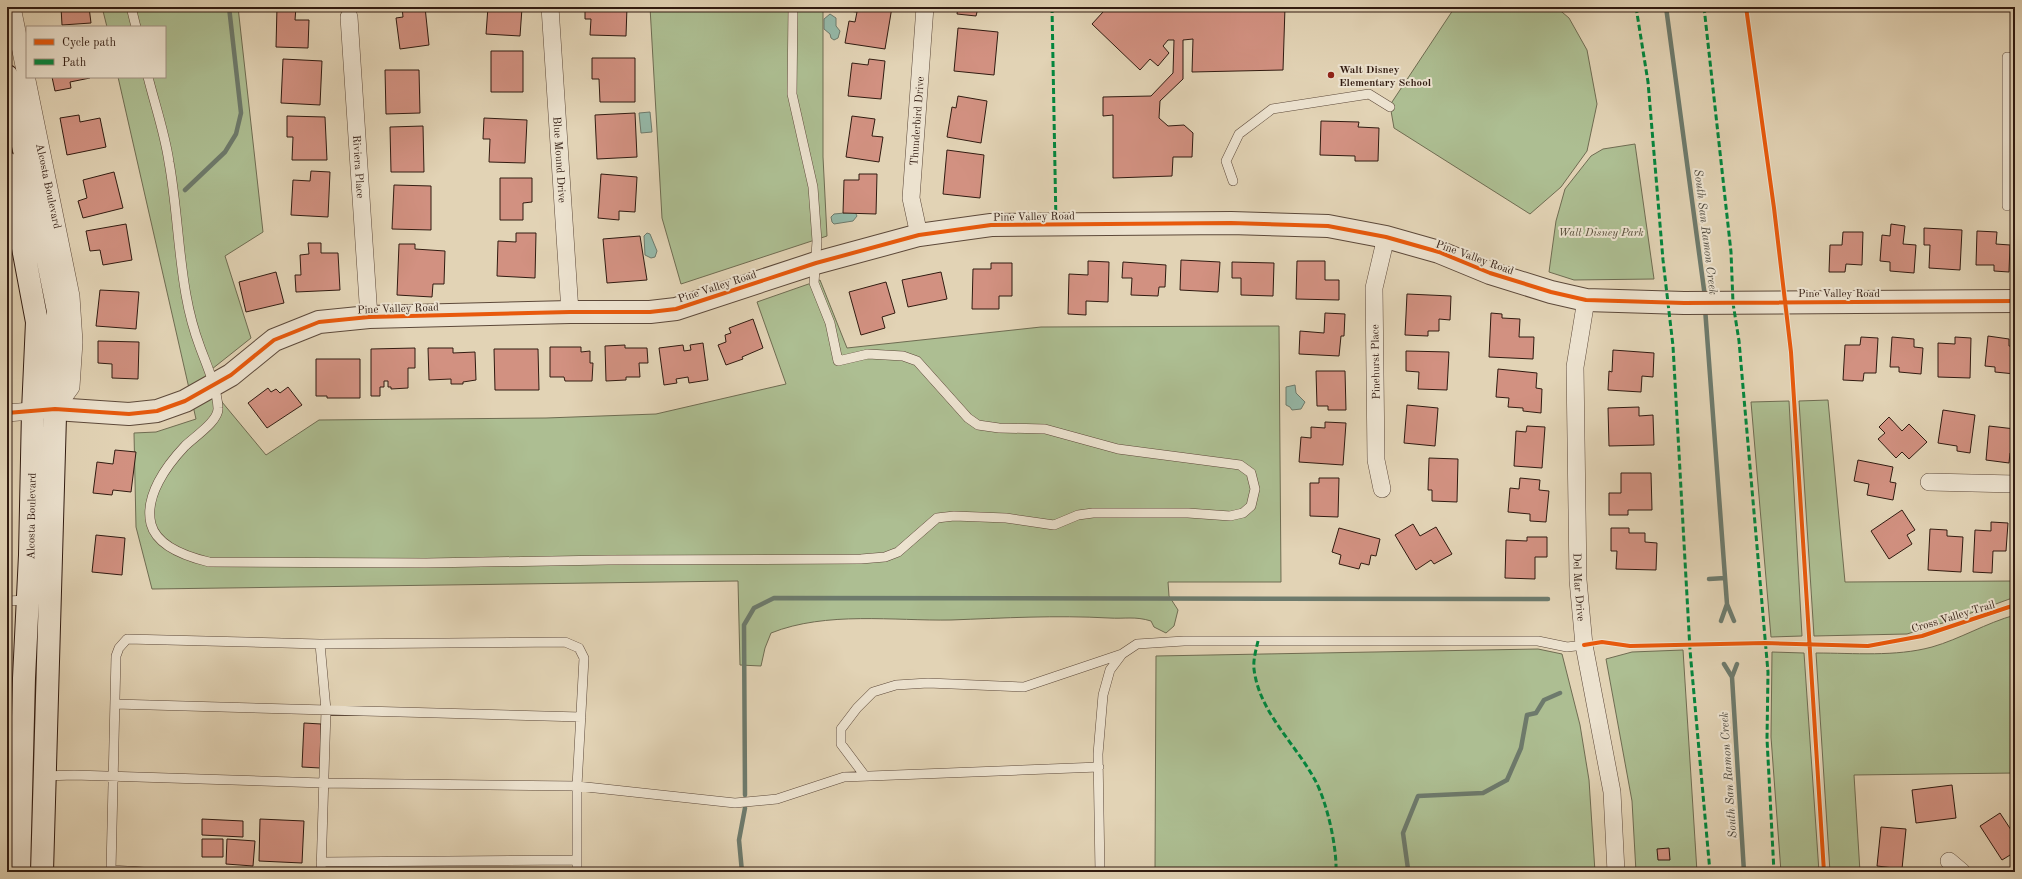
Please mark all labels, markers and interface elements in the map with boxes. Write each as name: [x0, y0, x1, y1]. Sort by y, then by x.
legend: [26, 26, 166, 78]
text: Cycle path: [62, 37, 117, 49]
text: Path: [62, 57, 87, 69]
place label: Walt Disney Elementary School: [1339, 65, 1432, 89]
marker: Walt Disney Elementary School: [1326, 70, 1336, 80]
street label: Thunderbird Drive: [909, 76, 927, 166]
street label: Blue Mound Drive: [550, 116, 567, 203]
street label: Riviera Place: [350, 135, 365, 199]
street label: Alcosta Boulevard: [33, 143, 62, 230]
water label: South San Ramon Creek: [1691, 168, 1719, 296]
street label: Pine Valley Road: [993, 211, 1075, 224]
park label: Walt Disney Park: [1558, 228, 1644, 239]
street label: Pine Valley Road: [1434, 239, 1515, 278]
street label: Pine Valley Road: [677, 269, 758, 305]
street label: Pine Valley Road: [1798, 289, 1880, 300]
street label: Pine Valley Road: [357, 303, 439, 316]
street label: Pinehurst Place: [1370, 324, 1383, 400]
street label: Alcosta Boulevard: [26, 472, 39, 560]
street label: Del Mar Drive: [1571, 553, 1586, 622]
street label: Cross Valley Trail: [1910, 600, 1997, 635]
water label: South San Ramon Creek: [1719, 711, 1739, 839]

